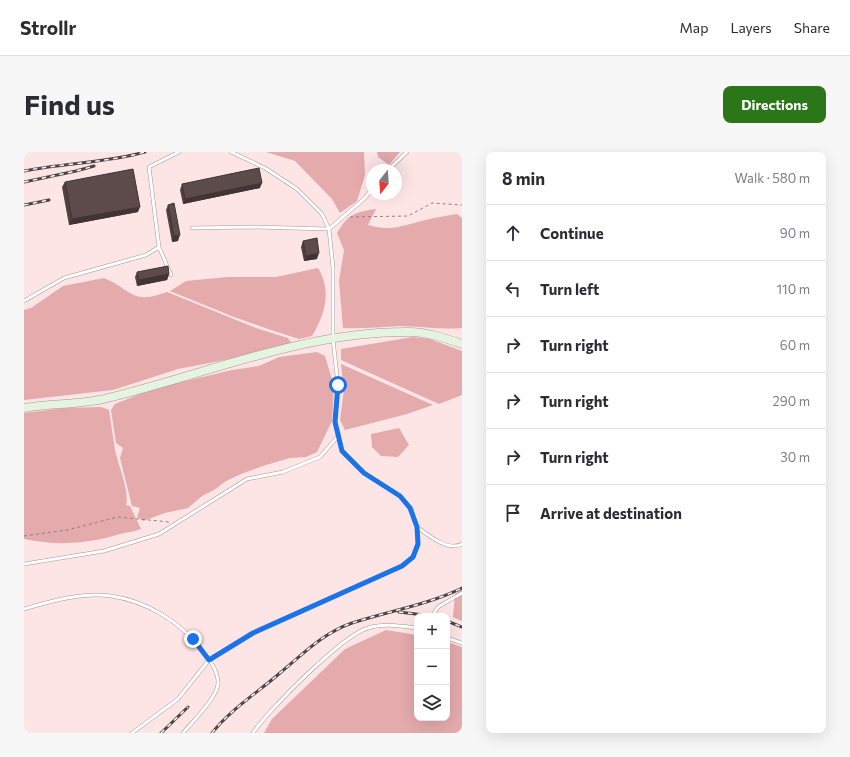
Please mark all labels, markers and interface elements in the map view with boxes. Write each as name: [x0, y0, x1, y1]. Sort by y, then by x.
text: Strollr: [20, 16, 76, 39]
text: Map: [680, 19, 708, 36]
text: Layers: [730, 19, 772, 36]
text: Share: [794, 19, 830, 36]
button: Directions: [723, 86, 826, 123]
text: Find us: [24, 87, 115, 121]
north arrow: [366, 164, 402, 200]
text: 8 min: [502, 168, 545, 189]
text: Walk · 580 m: [735, 170, 810, 186]
icon: ahead: [502, 222, 524, 244]
text: Continue: [540, 224, 604, 242]
text: 90 m: [780, 225, 810, 241]
icon: left: [502, 278, 524, 300]
text: Turn left: [540, 280, 599, 298]
text: 110 m: [777, 281, 810, 297]
icon: right: [502, 334, 524, 356]
text: Turn right: [540, 336, 609, 354]
text: 60 m: [780, 337, 810, 353]
route start: [329, 376, 347, 394]
icon: right: [502, 390, 524, 412]
text: Turn right: [540, 392, 609, 410]
text: 290 m: [773, 393, 810, 409]
icon: right: [502, 446, 524, 468]
text: Turn right: [540, 448, 609, 466]
text: 30 m: [780, 449, 810, 465]
icon: arrive: [502, 502, 524, 524]
text: Arrive at destination: [540, 504, 682, 522]
map controls: [414, 613, 450, 721]
button: +: [414, 613, 450, 649]
route end: [184, 630, 202, 648]
button: −: [414, 649, 450, 685]
button: layers: [414, 685, 450, 721]

